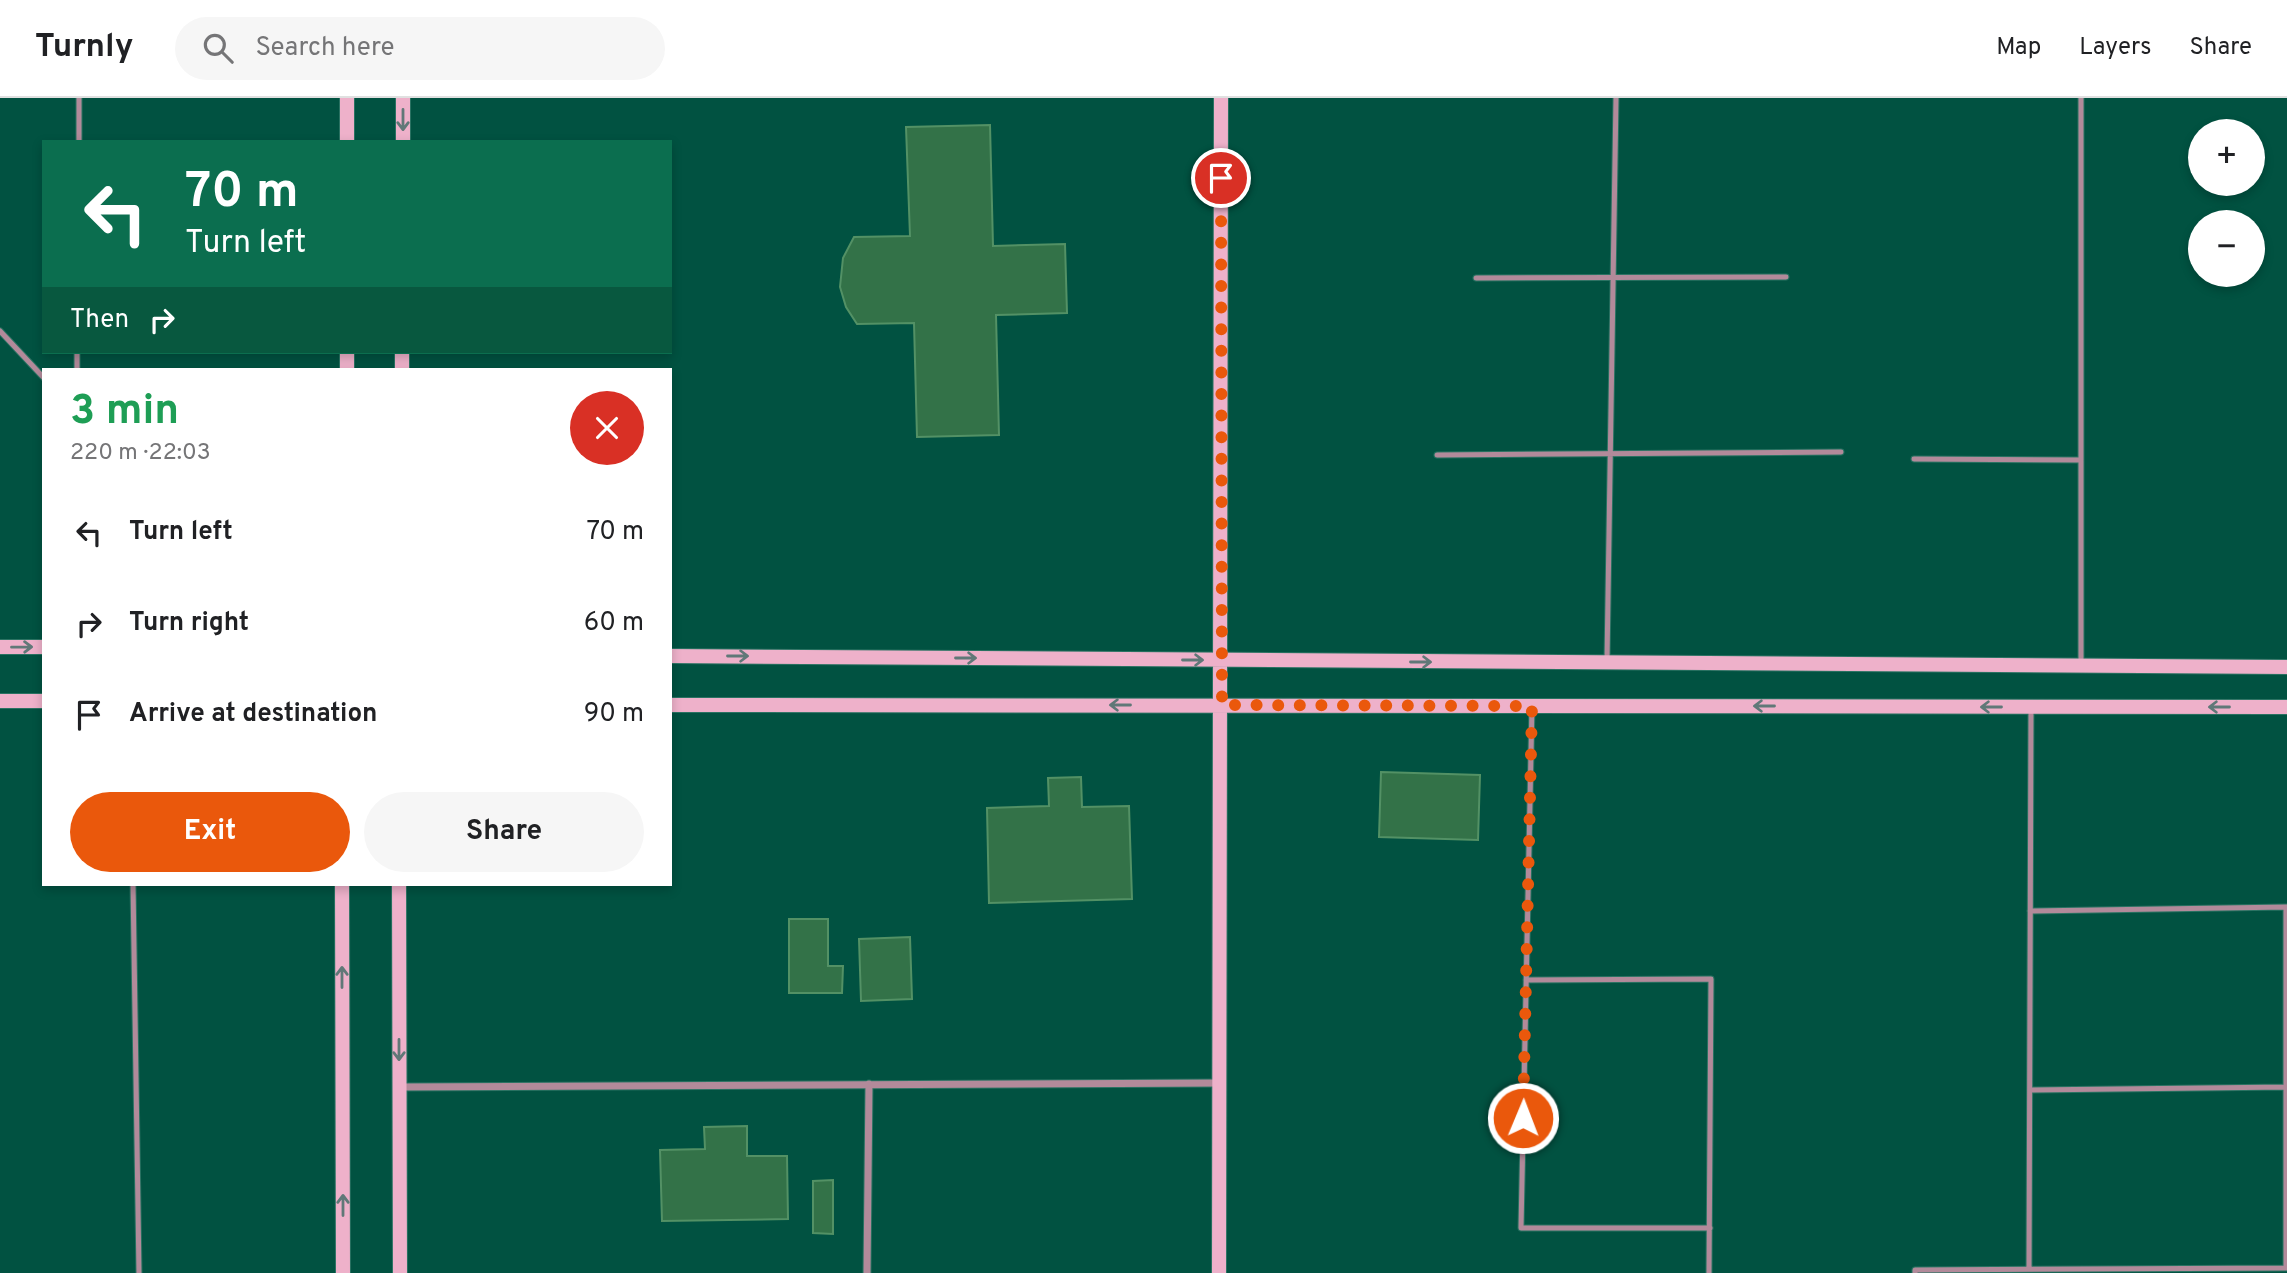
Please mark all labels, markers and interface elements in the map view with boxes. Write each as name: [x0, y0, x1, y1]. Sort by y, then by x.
search box: [175, 17, 665, 80]
text: Turnly: [35, 27, 133, 69]
icon: search: [199, 29, 237, 67]
text: Search here: [255, 32, 394, 65]
text: Map: [1996, 33, 2041, 63]
text: Layers: [2079, 33, 2151, 63]
text: Share: [2189, 33, 2252, 63]
one-way arrow: [396, 108, 410, 131]
map controls: [2188, 119, 2265, 287]
button: +: [2188, 119, 2265, 196]
pin: [1191, 148, 1251, 208]
icon: arrive: [1202, 159, 1240, 197]
text: 70 m: [185, 163, 299, 225]
icon: left: [70, 168, 161, 259]
button: −: [2188, 210, 2265, 287]
text: Turn left: [185, 224, 306, 264]
icon: right: [143, 301, 181, 339]
text: Then: [70, 304, 129, 337]
text: 3 min: [70, 386, 179, 439]
button: close: [570, 391, 644, 465]
text: 220 m · 22:03: [70, 439, 211, 468]
icon: left: [70, 514, 108, 552]
text: Turn left: [129, 516, 233, 549]
text: 70 m: [586, 516, 644, 549]
icon: right: [70, 605, 108, 643]
text: Turn right: [129, 607, 249, 640]
text: 60 m: [584, 607, 644, 640]
one-way arrow: [10, 640, 33, 654]
one-way arrow: [727, 649, 750, 663]
one-way arrow: [954, 651, 977, 665]
one-way arrow: [1182, 653, 1205, 667]
one-way arrow: [1409, 655, 1432, 669]
icon: arrive: [70, 696, 108, 734]
text: Arrive at destination: [129, 698, 377, 731]
text: 90 m: [584, 698, 644, 731]
one-way arrow: [1109, 698, 1132, 712]
one-way arrow: [1753, 699, 1776, 713]
one-way arrow: [1980, 700, 2003, 714]
one-way arrow: [2208, 700, 2231, 714]
button: Exit: [70, 792, 350, 872]
button: Share: [364, 792, 644, 872]
one-way arrow: [335, 966, 349, 989]
one-way arrow: [392, 1038, 406, 1061]
position arrow: [1486, 1081, 1560, 1155]
one-way arrow: [336, 1194, 350, 1217]

